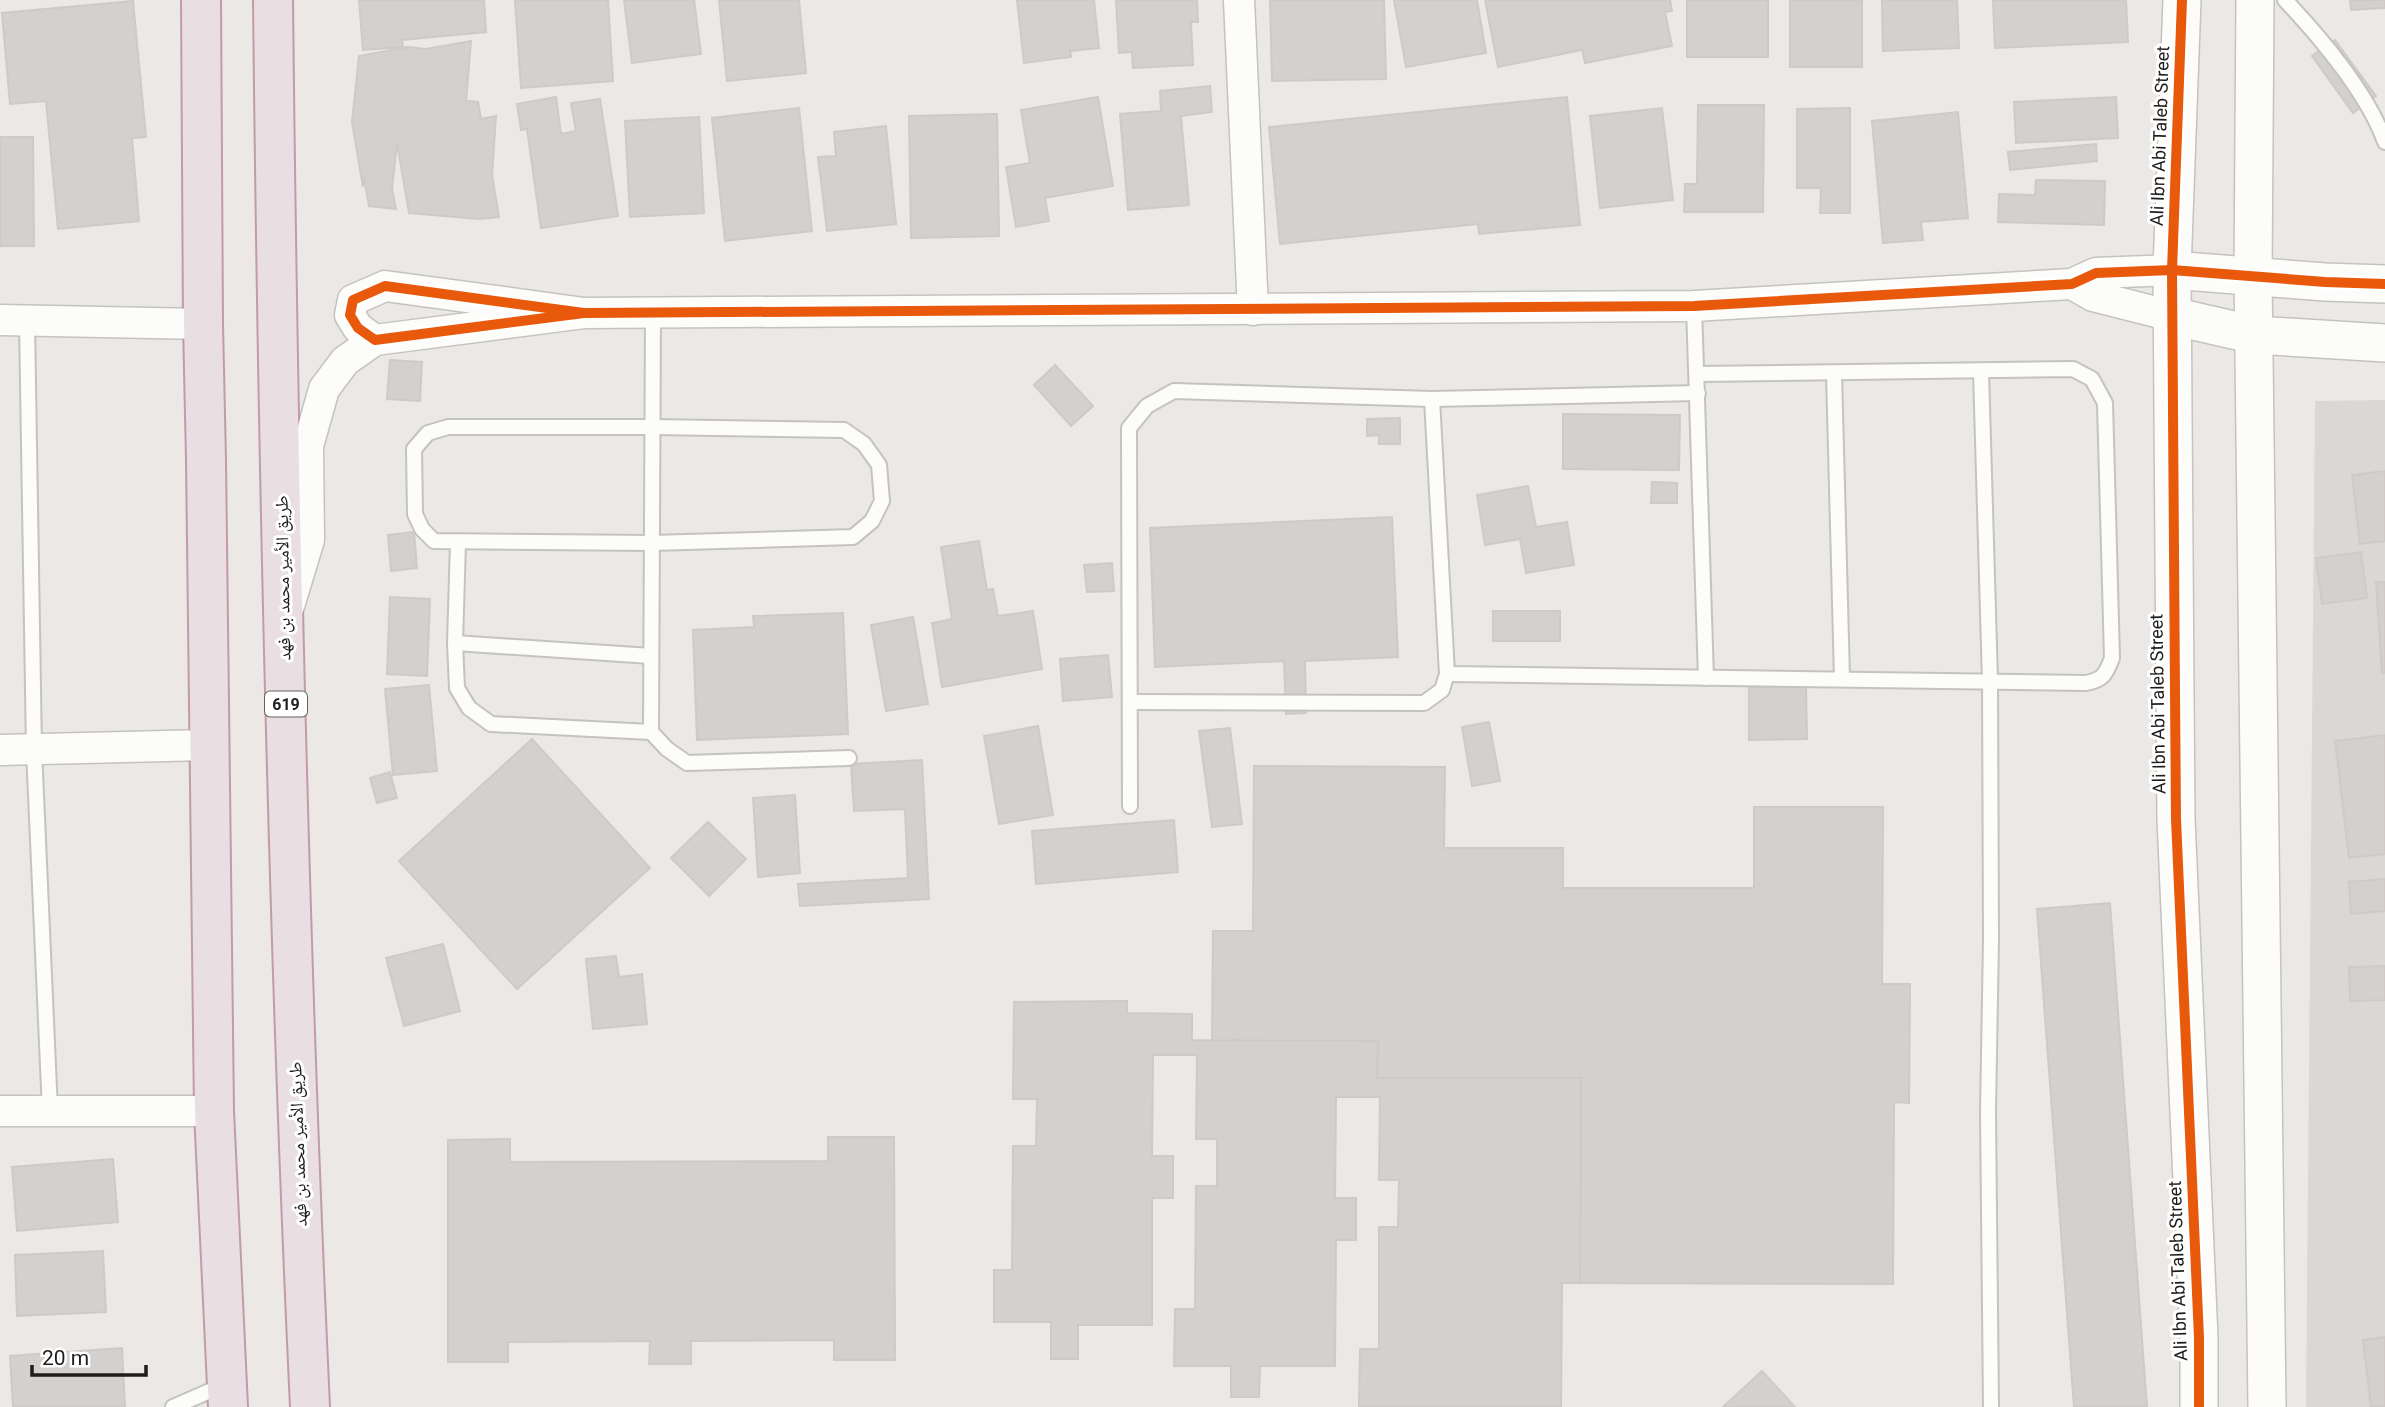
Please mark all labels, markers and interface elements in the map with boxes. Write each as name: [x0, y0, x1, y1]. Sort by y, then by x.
street label: Ali Ibn Abi Taleb Street: [2146, 45, 2173, 226]
street label: طريق الأمير محمد بن فهد: [271, 495, 295, 661]
street label: Ali Ibn Abi Taleb Street: [2145, 614, 2170, 794]
road number: 619: [265, 692, 307, 716]
street label: طريق الأمير محمد بن فهد: [284, 1061, 312, 1227]
street label: Ali Ibn Abi Taleb Street: [2164, 1180, 2191, 1361]
scale bar: [32, 1334, 145, 1378]
text: 20 m: [42, 1346, 89, 1370]

